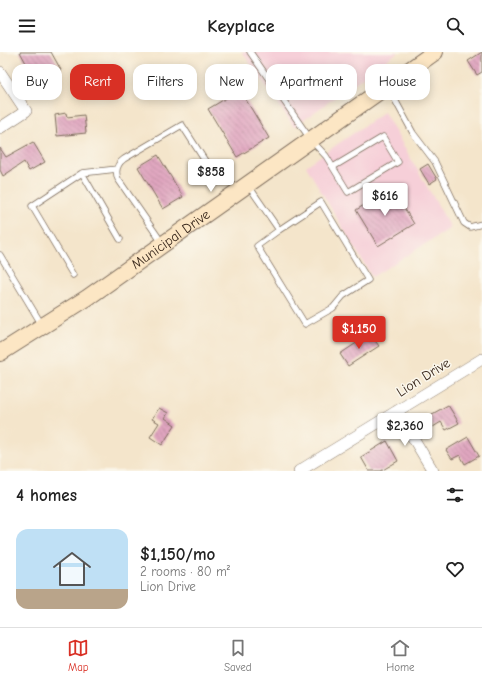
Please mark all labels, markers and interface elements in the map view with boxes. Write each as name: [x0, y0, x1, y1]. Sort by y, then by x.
icon: menu: [16, 15, 38, 37]
icon: search: [444, 15, 466, 37]
text: Keyplace: [207, 16, 275, 37]
chip: Buy: [12, 64, 62, 100]
chip: Rent: [70, 64, 125, 100]
chip: Filters: [133, 64, 197, 100]
chip: New: [205, 64, 258, 100]
chip: Apartment: [266, 64, 357, 100]
chip: House: [365, 64, 430, 100]
pin: $858: [187, 159, 235, 193]
text: $858: [197, 164, 225, 179]
pin: $616: [361, 183, 409, 217]
text: $616: [372, 188, 398, 203]
street label: Municipal Drive: [128, 206, 213, 273]
pin: $1,150: [326, 316, 392, 350]
text: $1,150: [342, 321, 376, 336]
street label: Lion Drive: [393, 354, 453, 401]
pin: $2,360: [372, 413, 438, 447]
text: $2,360: [386, 418, 424, 433]
icon: filters: [444, 484, 466, 506]
text: 4 homes: [16, 486, 77, 505]
icon: home: [48, 545, 96, 593]
text: $1,150/mo: [140, 545, 215, 564]
icon: heart: [444, 558, 466, 580]
text: 2 rooms · 80 m²: [140, 564, 230, 579]
text: Lion Drive: [140, 579, 196, 594]
tab: Map: [67, 637, 89, 674]
tab: Saved: [224, 637, 252, 674]
tab: Home: [386, 637, 415, 674]

